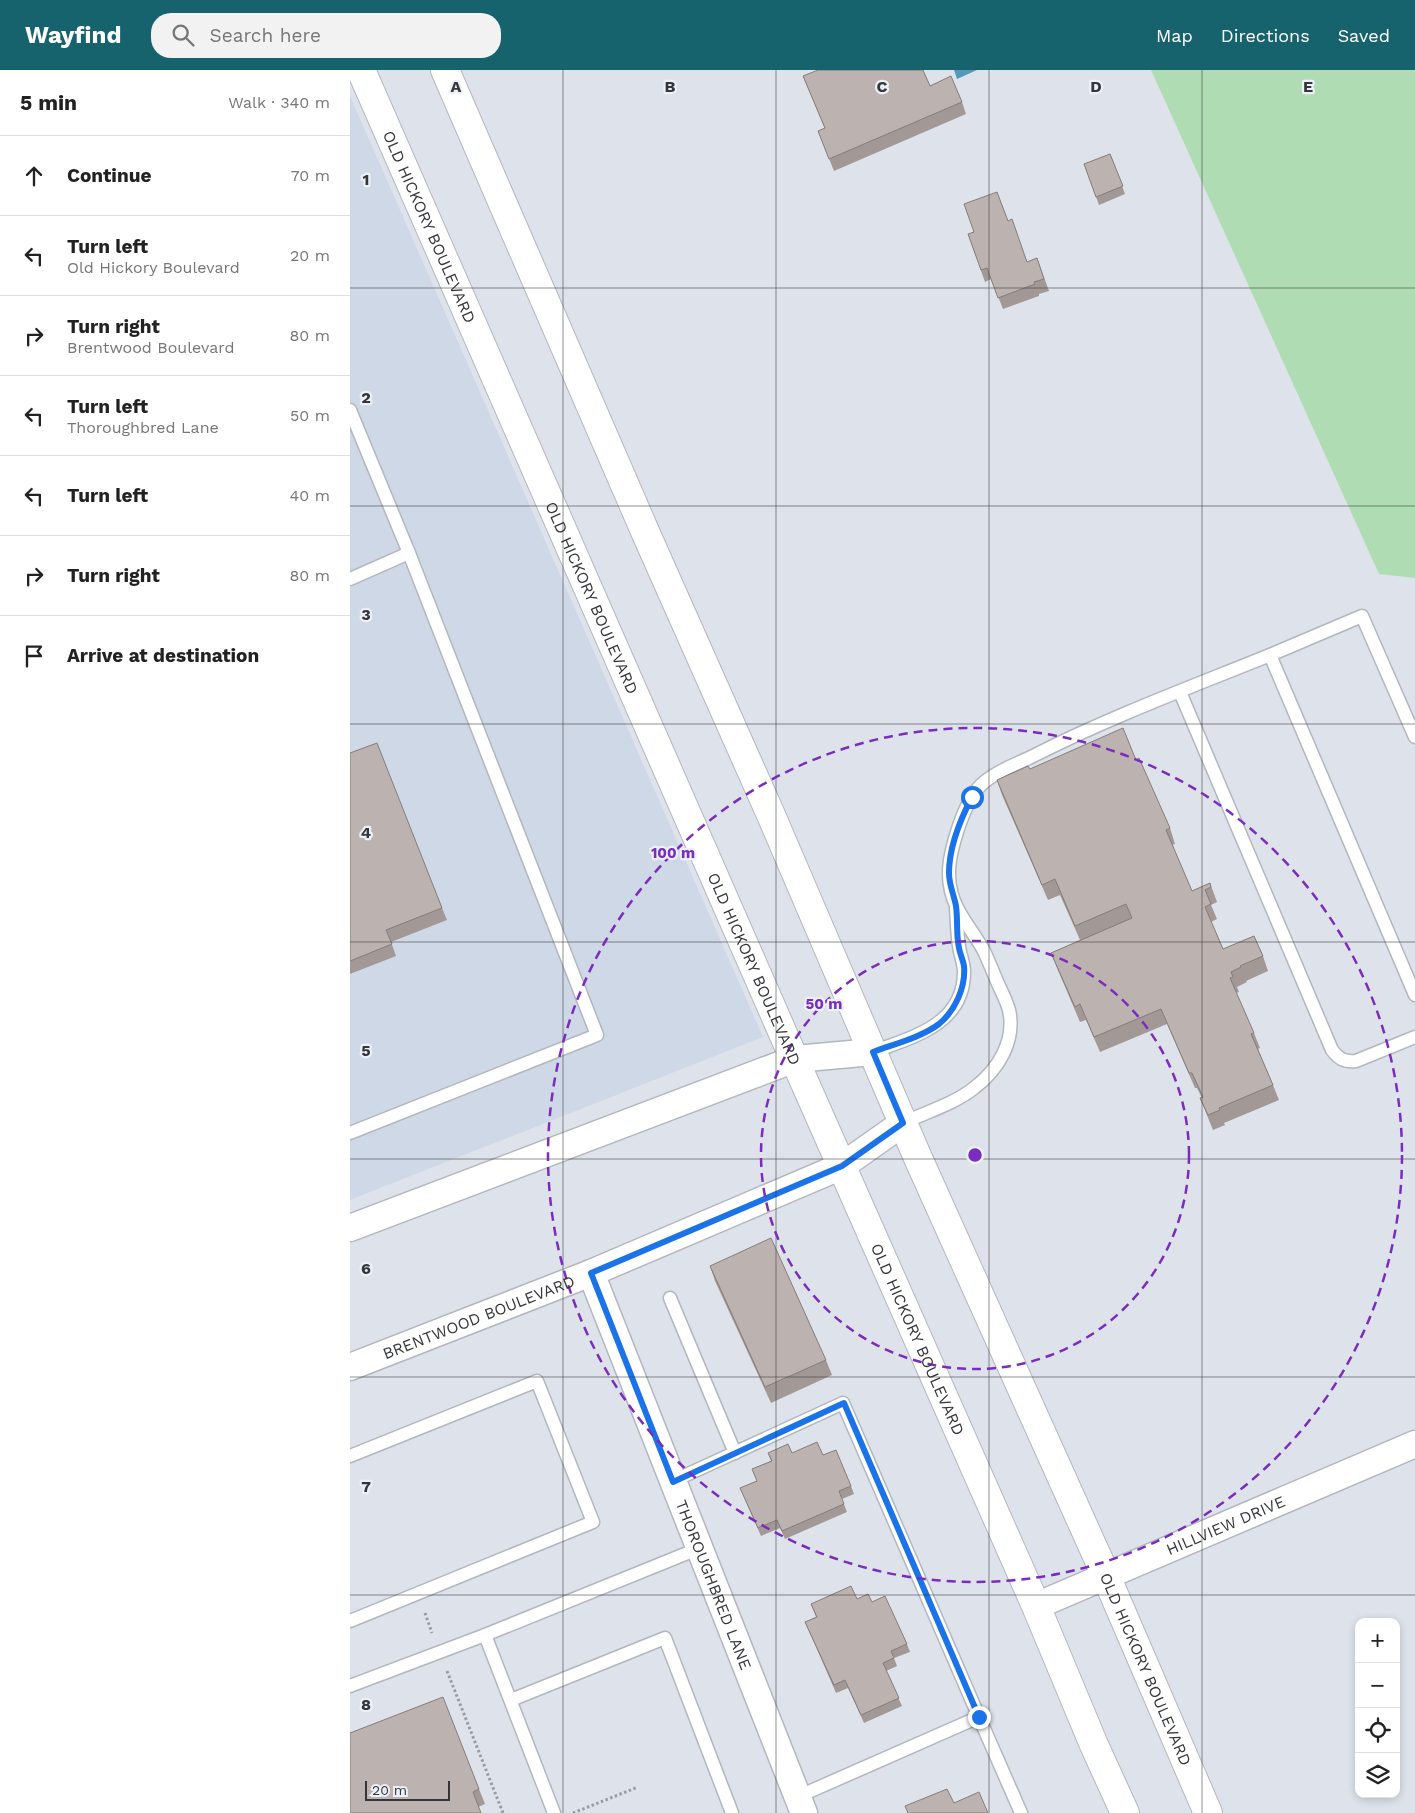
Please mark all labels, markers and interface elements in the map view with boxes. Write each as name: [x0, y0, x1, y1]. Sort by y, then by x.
search box: [151, 13, 501, 58]
text: Wayfind: [25, 21, 121, 49]
icon: search: [169, 21, 197, 49]
text: Search here: [209, 24, 321, 47]
text: Map: [1156, 25, 1193, 46]
text: Directions: [1221, 25, 1310, 46]
text: Saved: [1338, 25, 1390, 46]
text: A: [451, 77, 462, 96]
text: B: [665, 77, 676, 96]
text: C: [877, 77, 888, 96]
text: D: [1090, 77, 1102, 96]
text: E: [1303, 77, 1313, 96]
text: 5 min: [20, 90, 77, 115]
text: Walk · 340 m: [228, 93, 330, 112]
street label: OLD HICKORY BOULEVARD: [379, 128, 480, 326]
icon: ahead: [20, 162, 48, 190]
text: Continue: [67, 164, 151, 187]
text: 70 m: [291, 166, 330, 185]
text: 1: [363, 170, 369, 189]
text: Turn left: [67, 235, 148, 258]
icon: left: [20, 242, 48, 270]
text: 20 m: [290, 246, 330, 265]
text: Old Hickory Boulevard: [67, 258, 240, 277]
text: Turn right: [67, 315, 160, 338]
icon: right: [20, 322, 48, 350]
text: 80 m: [289, 326, 330, 345]
text: Brentwood Boulevard: [67, 338, 235, 357]
text: 2: [361, 388, 371, 407]
text: Turn left: [67, 395, 148, 418]
icon: left: [20, 402, 48, 430]
text: 50 m: [290, 406, 330, 425]
text: Thoroughbred Lane: [67, 418, 219, 437]
icon: left: [20, 482, 48, 510]
text: Turn left: [67, 484, 148, 507]
text: 40 m: [290, 486, 330, 505]
street label: OLD HICKORY BOULEVARD: [541, 499, 642, 697]
icon: right: [20, 562, 48, 590]
text: Turn right: [67, 564, 160, 587]
text: 80 m: [289, 566, 330, 585]
text: 3: [361, 605, 371, 624]
icon: arrive: [20, 642, 48, 670]
text: Arrive at destination: [67, 644, 259, 667]
route start: [961, 786, 984, 809]
text: 4: [361, 823, 371, 842]
text: 100 m: [651, 844, 695, 862]
street label: OLD HICKORY BOULEVARD: [704, 870, 805, 1068]
text: 50 m: [806, 995, 842, 1013]
text: 5: [361, 1041, 371, 1060]
centre of rings: [966, 1146, 984, 1164]
street label: OLD HICKORY BOULEVARD: [867, 1240, 968, 1438]
text: 6: [361, 1259, 371, 1278]
street label: BRENTWOOD BOULEVARD: [380, 1271, 578, 1363]
text: 7: [361, 1477, 371, 1496]
street label: HILLVIEW DRIVE: [1163, 1492, 1288, 1559]
street label: THOROUGHBRED LANE: [671, 1497, 756, 1672]
street label: OLD HICKORY BOULEVARD: [1096, 1570, 1195, 1769]
map controls: [1355, 1618, 1400, 1798]
button: +: [1355, 1618, 1400, 1663]
button: −: [1355, 1663, 1400, 1708]
text: 8: [361, 1695, 371, 1714]
route end: [968, 1706, 991, 1729]
button: locate: [1355, 1708, 1400, 1753]
button: layers: [1355, 1753, 1400, 1798]
scale bar: [365, 1778, 450, 1801]
text: 20 m: [372, 1782, 407, 1798]

